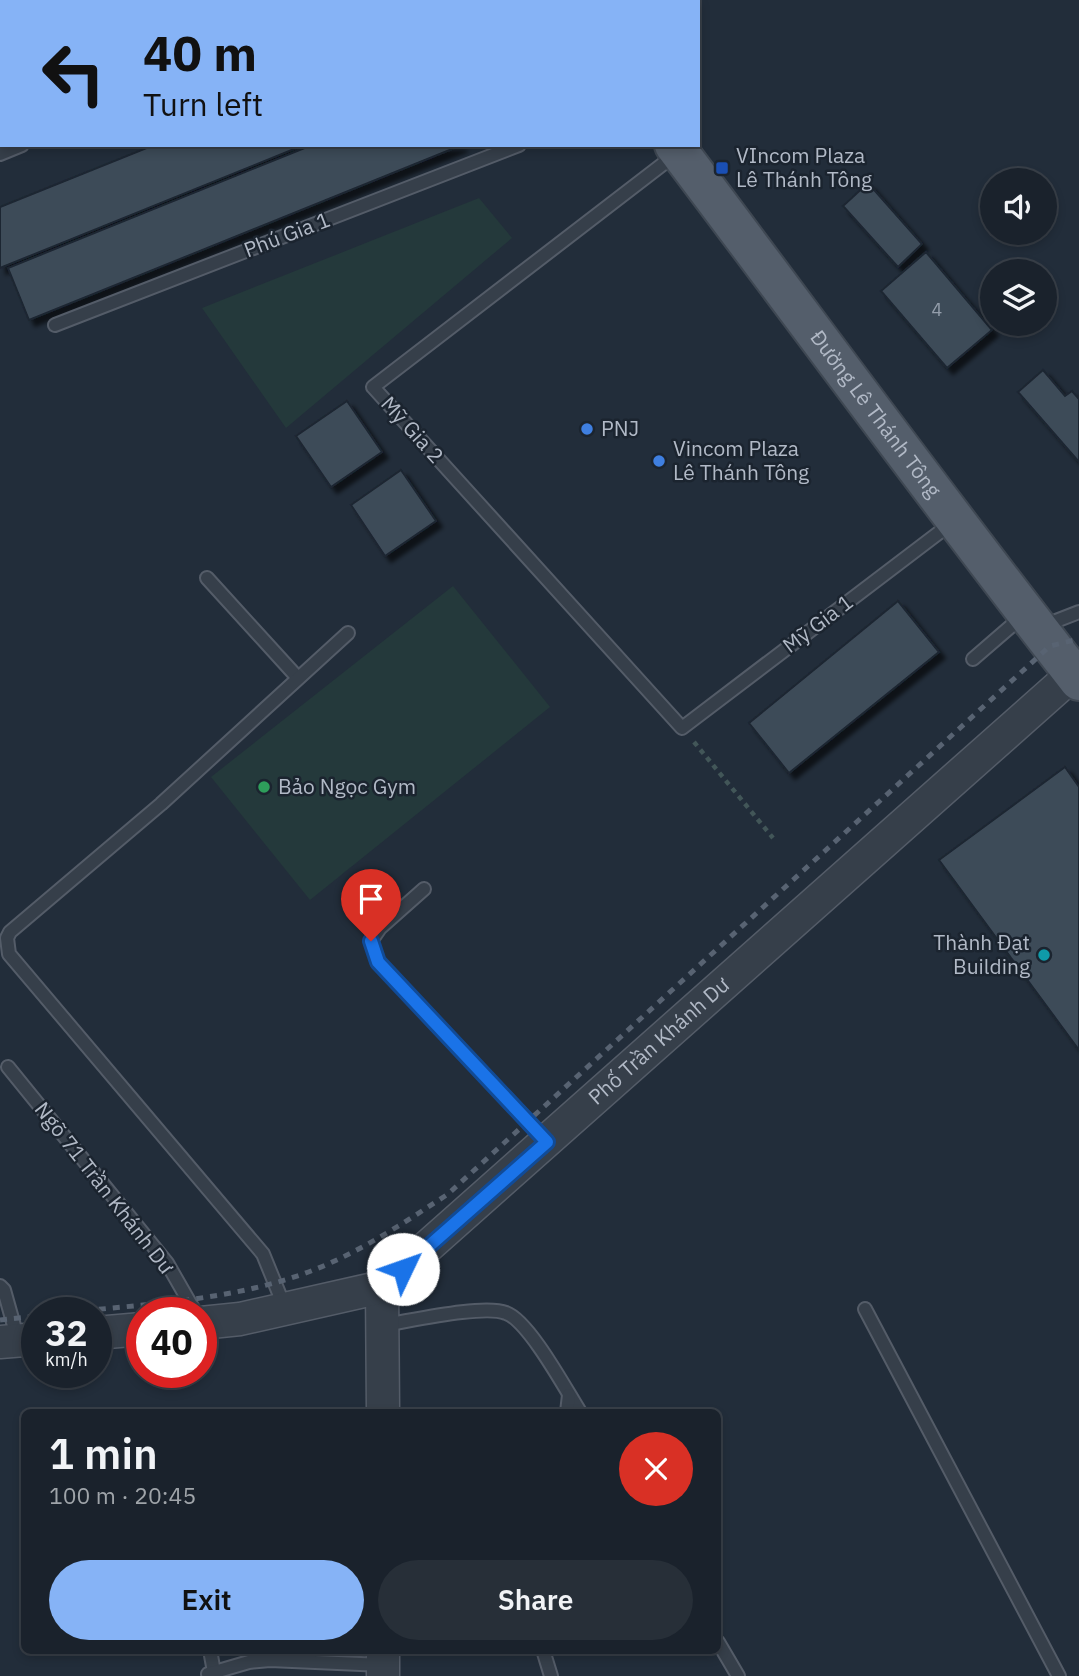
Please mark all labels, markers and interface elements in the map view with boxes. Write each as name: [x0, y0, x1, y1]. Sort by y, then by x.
text: 40 m: [143, 21, 257, 84]
icon: left: [28, 28, 119, 119]
text: Turn left: [143, 83, 263, 125]
place label: VIncom Plaza Lê Thánh Tông: [736, 141, 872, 193]
marker: VIncom Plaza Lê Thánh Tông: [714, 160, 730, 176]
map controls: [980, 168, 1057, 336]
button: sound: [980, 168, 1057, 245]
street label: Phú Gia 1: [240, 205, 334, 263]
button: layers: [980, 259, 1057, 336]
house number: 4: [932, 298, 943, 321]
street label: Đường Lê Thánh Tông: [804, 324, 948, 503]
street label: Mỹ Gia 2: [375, 390, 450, 469]
place label: PNJ: [601, 414, 639, 442]
marker: PNJ: [579, 421, 595, 437]
place label: Vincom Plaza Lê Thánh Tông: [673, 434, 809, 486]
marker: Vincom Plaza Lê Thánh Tông: [651, 453, 667, 469]
street label: Mỹ Gia 1: [777, 588, 858, 659]
place label: Bảo Ngọc Gym: [278, 772, 416, 800]
marker: Bảo Ngọc Gym: [256, 779, 272, 795]
pin: [341, 869, 401, 941]
icon: arrive: [352, 880, 390, 918]
place label: Thành Đạt Building: [933, 928, 1030, 980]
marker: Thành Đạt Building: [1036, 947, 1052, 963]
street label: Phố Trần Khánh Dư: [582, 970, 735, 1111]
street label: Ngõ 71 Trần Khánh Dư: [29, 1096, 181, 1279]
position arrow: [366, 1232, 440, 1306]
speed limit sign: 40: [126, 1297, 217, 1388]
text: 32: [45, 1310, 88, 1356]
text: km/h: [45, 1348, 88, 1371]
text: 1 min: [49, 1426, 158, 1481]
button: close: [619, 1432, 693, 1506]
text: 100 m · 20:45: [49, 1480, 196, 1510]
button: Exit: [49, 1560, 364, 1640]
button: Share: [378, 1560, 693, 1640]

